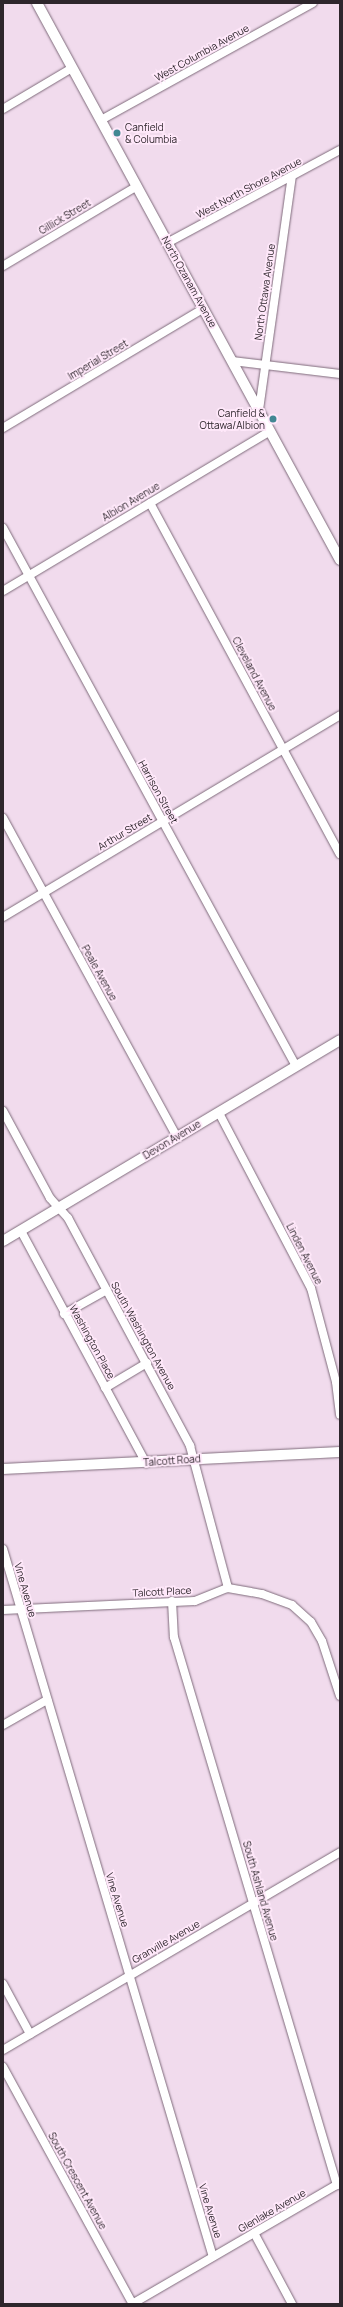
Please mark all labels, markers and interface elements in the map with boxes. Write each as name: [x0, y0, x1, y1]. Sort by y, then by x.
street label: West Columbia Avenue: [153, 22, 251, 84]
place label: Canfield & Columbia: [125, 121, 177, 144]
marker: Canfield & Columbia: [112, 128, 122, 138]
street label: West North Shore Avenue: [194, 155, 304, 221]
street label: Gillick Street: [37, 197, 93, 237]
street label: North Ozanam Avenue: [159, 234, 219, 330]
street label: North Ottawa Avenue: [252, 243, 278, 341]
street label: Imperial Street: [66, 337, 130, 383]
place label: Canfield & Ottawa/Albion: [199, 407, 265, 430]
marker: Canfield & Ottawa/Albion: [268, 414, 278, 424]
street label: Albion Avenue: [100, 480, 162, 524]
street label: Cleveland Avenue: [229, 635, 279, 713]
street label: Harrison Street: [136, 758, 180, 826]
street label: Arthur Street: [96, 811, 154, 853]
street label: Peale Avenue: [79, 943, 119, 1003]
street label: Devon Avenue: [141, 1118, 203, 1162]
street label: Linden Avenue: [283, 1221, 325, 1287]
street label: South Washington Avenue: [108, 1280, 178, 1392]
street label: Washington Place: [67, 1303, 117, 1381]
street label: Talcott Road: [143, 1453, 201, 1469]
street label: Vine Avenue: [11, 1561, 39, 1619]
street label: Talcott Place: [132, 1584, 192, 1600]
street label: South Ashland Avenue: [240, 1840, 280, 1942]
street label: Vine Avenue: [103, 1871, 131, 1929]
street label: Granville Avenue: [130, 1918, 202, 1966]
street label: South Crescent Avenue: [45, 2130, 109, 2232]
street label: Vine Avenue: [196, 2182, 224, 2240]
street label: Glenlake Avenue: [236, 2187, 308, 2235]

